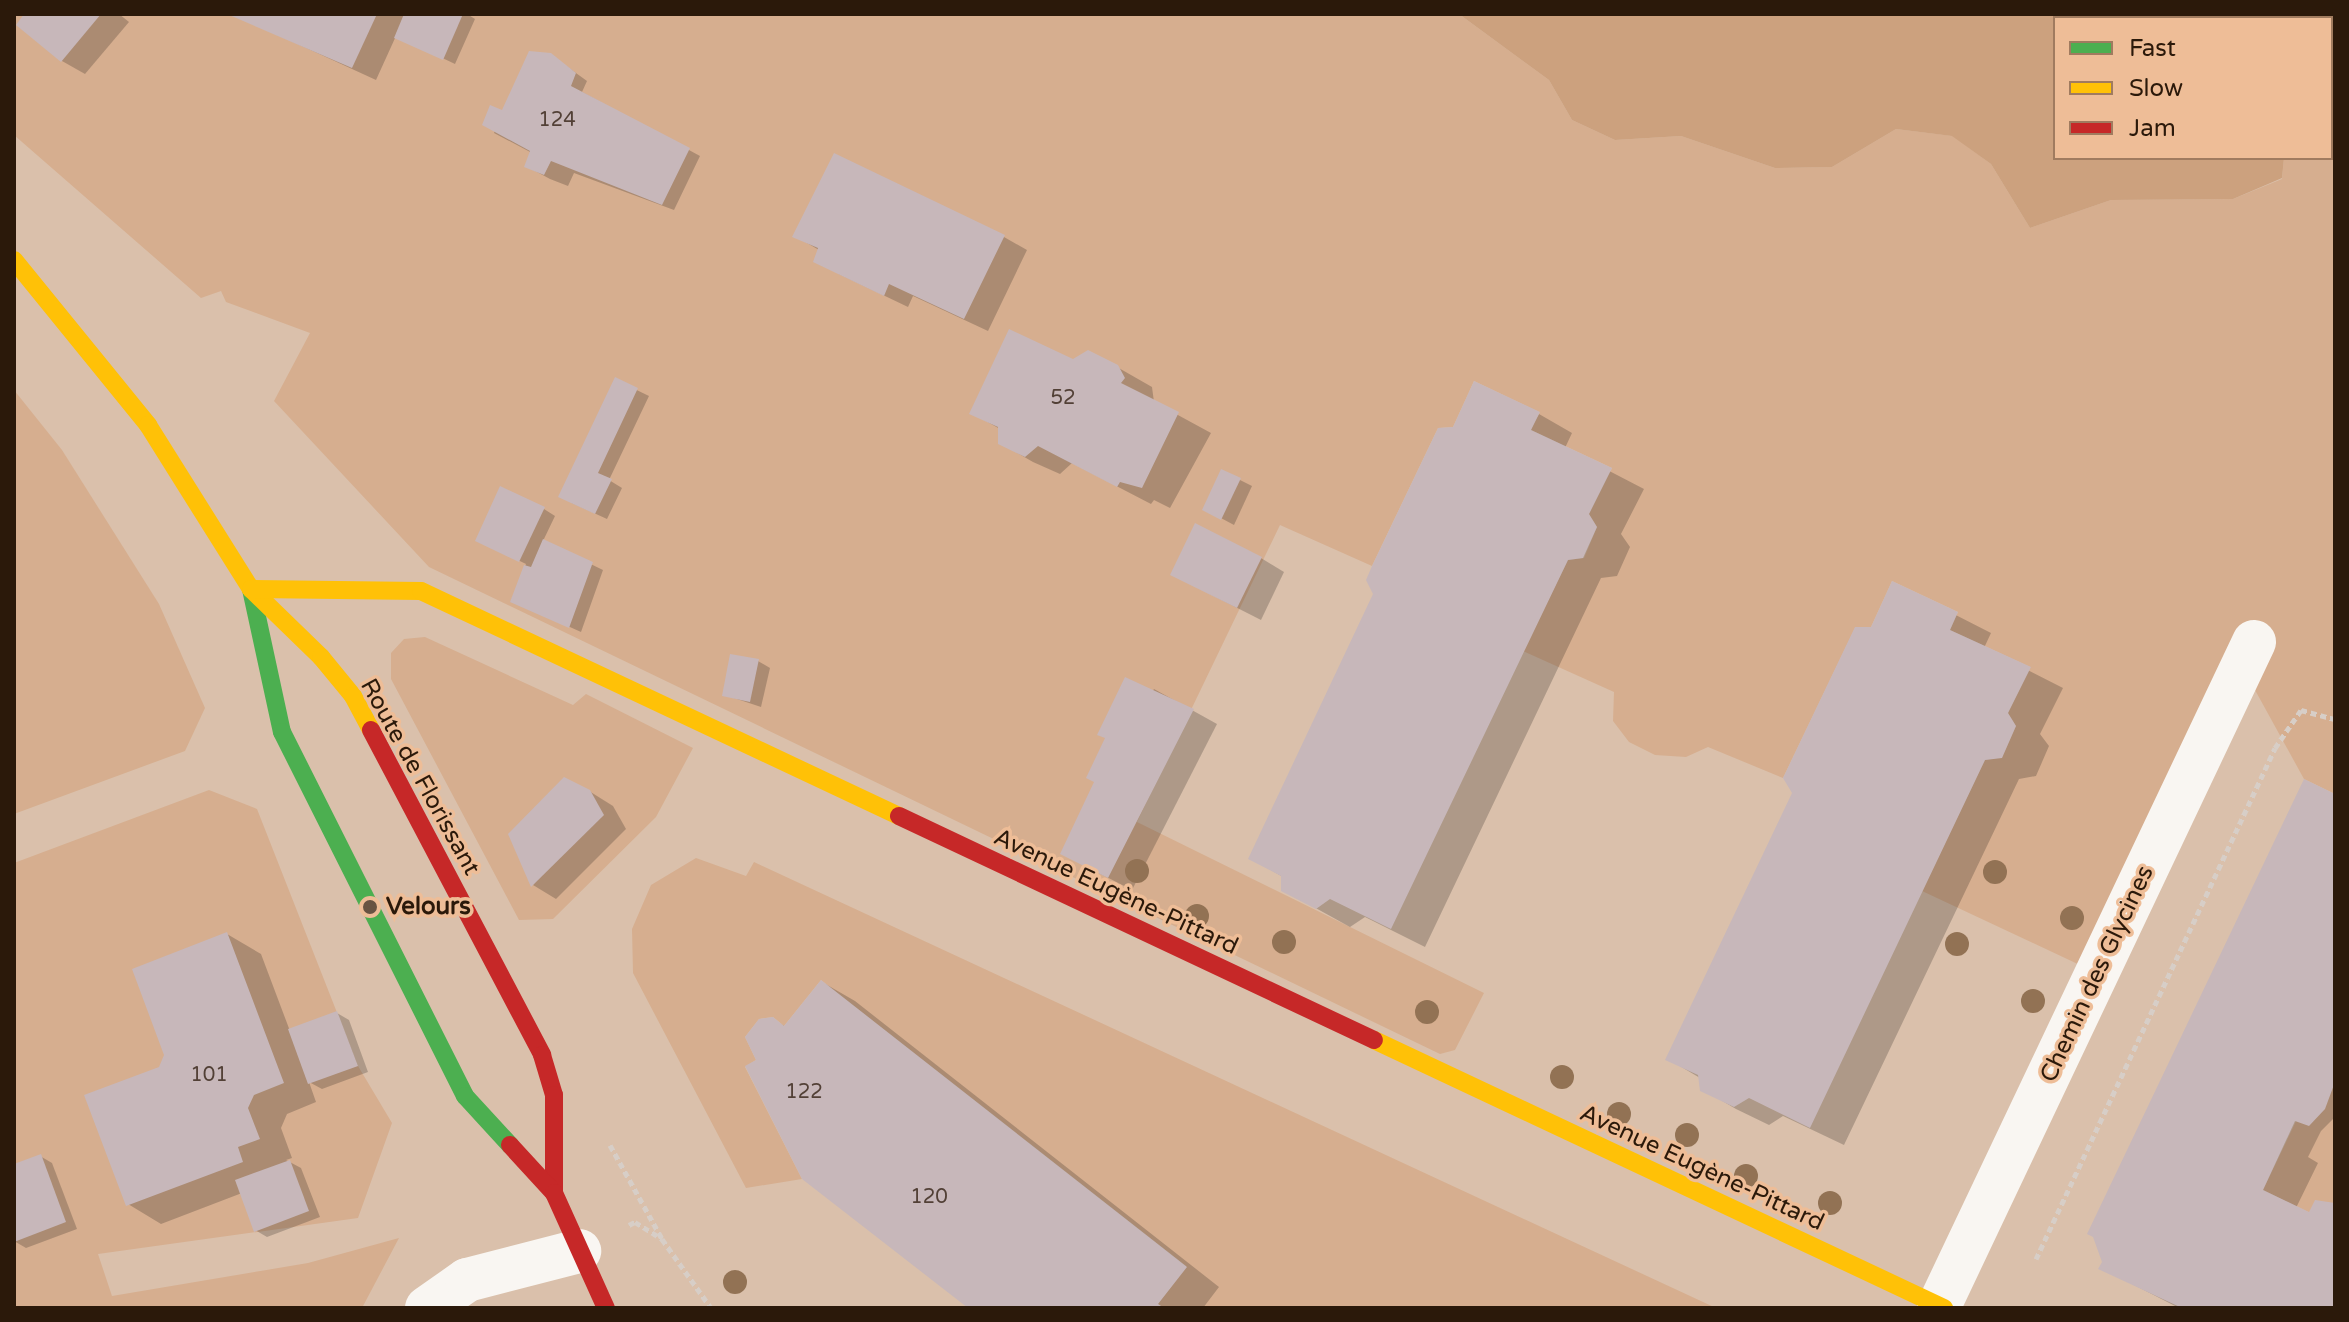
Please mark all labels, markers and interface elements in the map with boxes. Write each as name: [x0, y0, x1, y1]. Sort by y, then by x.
legend: [2053, 16, 2333, 160]
text: Fast: [2129, 34, 2176, 63]
text: Slow: [2129, 74, 2183, 103]
house number: 124: [538, 108, 576, 132]
text: Jam: [2129, 114, 2176, 143]
house number: 52: [1050, 386, 1076, 410]
street label: Route de Florissant: [354, 674, 486, 880]
street label: Avenue Eugène-Pittard: [989, 823, 1243, 961]
street label: Chemin des Glycines: [2034, 861, 2160, 1087]
place label: Velours: [386, 893, 471, 921]
marker: Velours: [361, 898, 379, 916]
house number: 101: [190, 1063, 228, 1087]
house number: 122: [785, 1080, 823, 1104]
street label: Avenue Eugène-Pittard: [1575, 1099, 1829, 1237]
house number: 120: [910, 1185, 948, 1209]

